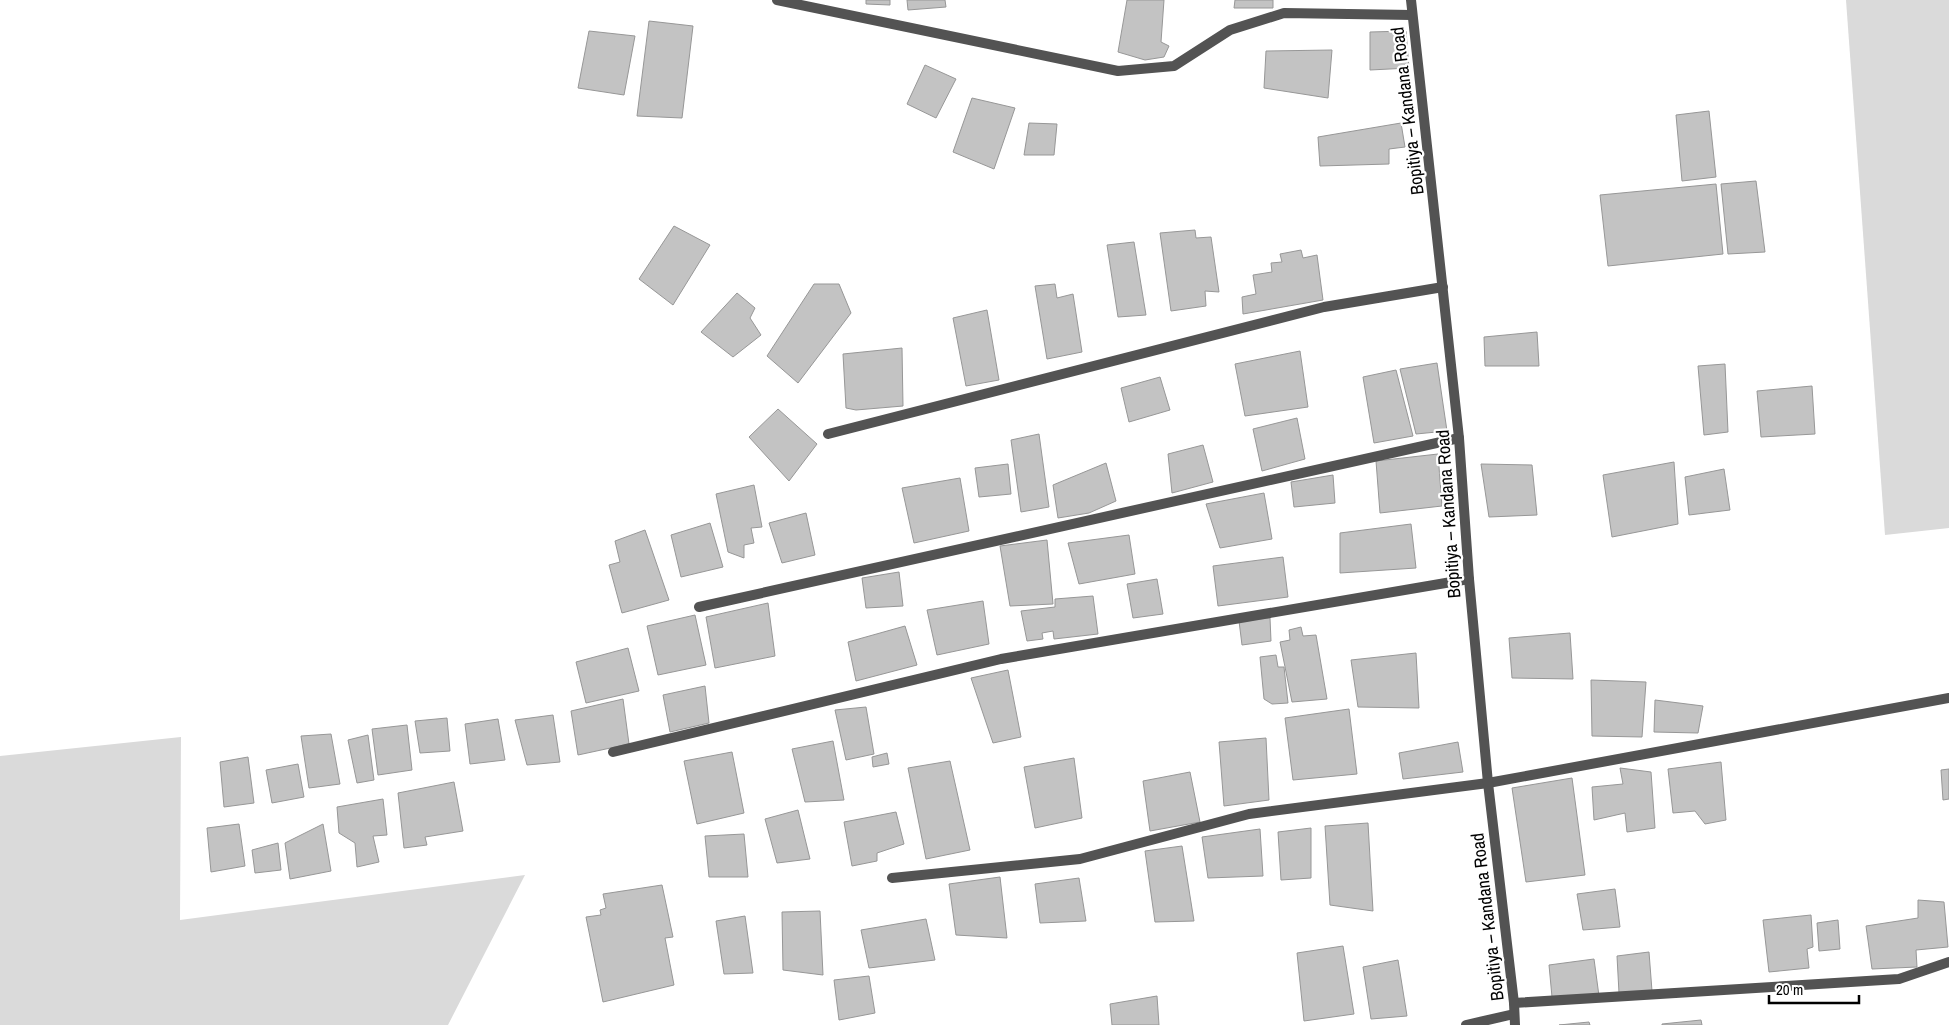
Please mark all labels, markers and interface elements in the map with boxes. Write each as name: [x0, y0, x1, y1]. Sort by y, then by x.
street label: Bopitiya – Kandana Road: [1384, 26, 1430, 196]
street label: Bopitiya – Kandana Road: [1430, 429, 1466, 599]
street label: Bopitiya – Kandana Road: [1464, 832, 1510, 1002]
scale bar: [1769, 972, 1859, 1004]
text: 20 m: [1776, 979, 1803, 1000]

